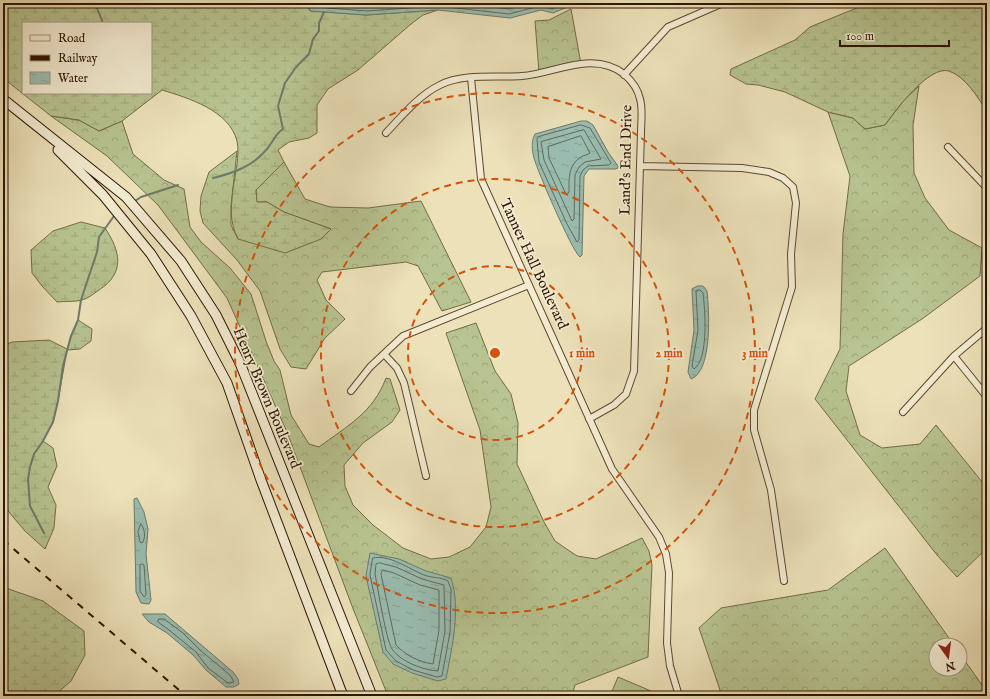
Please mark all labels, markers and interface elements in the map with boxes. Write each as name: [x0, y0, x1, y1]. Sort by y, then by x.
legend: [22, 22, 152, 94]
scale bar: [840, 22, 949, 48]
text: 100 m: [846, 29, 874, 44]
text: Road: [58, 31, 86, 46]
text: Railway: [58, 51, 97, 66]
text: Water: [58, 71, 89, 86]
street label: Land's End Drive: [616, 105, 636, 215]
street label: Tanner Hall Boulevard: [495, 196, 573, 333]
street label: Henry Brown Boulevard: [229, 325, 306, 472]
centre of rings: [488, 346, 502, 360]
text: 1 min: [569, 346, 596, 361]
text: 2 min: [655, 346, 683, 361]
text: 3 min: [742, 346, 769, 361]
north arrow: [928, 637, 968, 677]
text: N: [943, 658, 957, 674]

